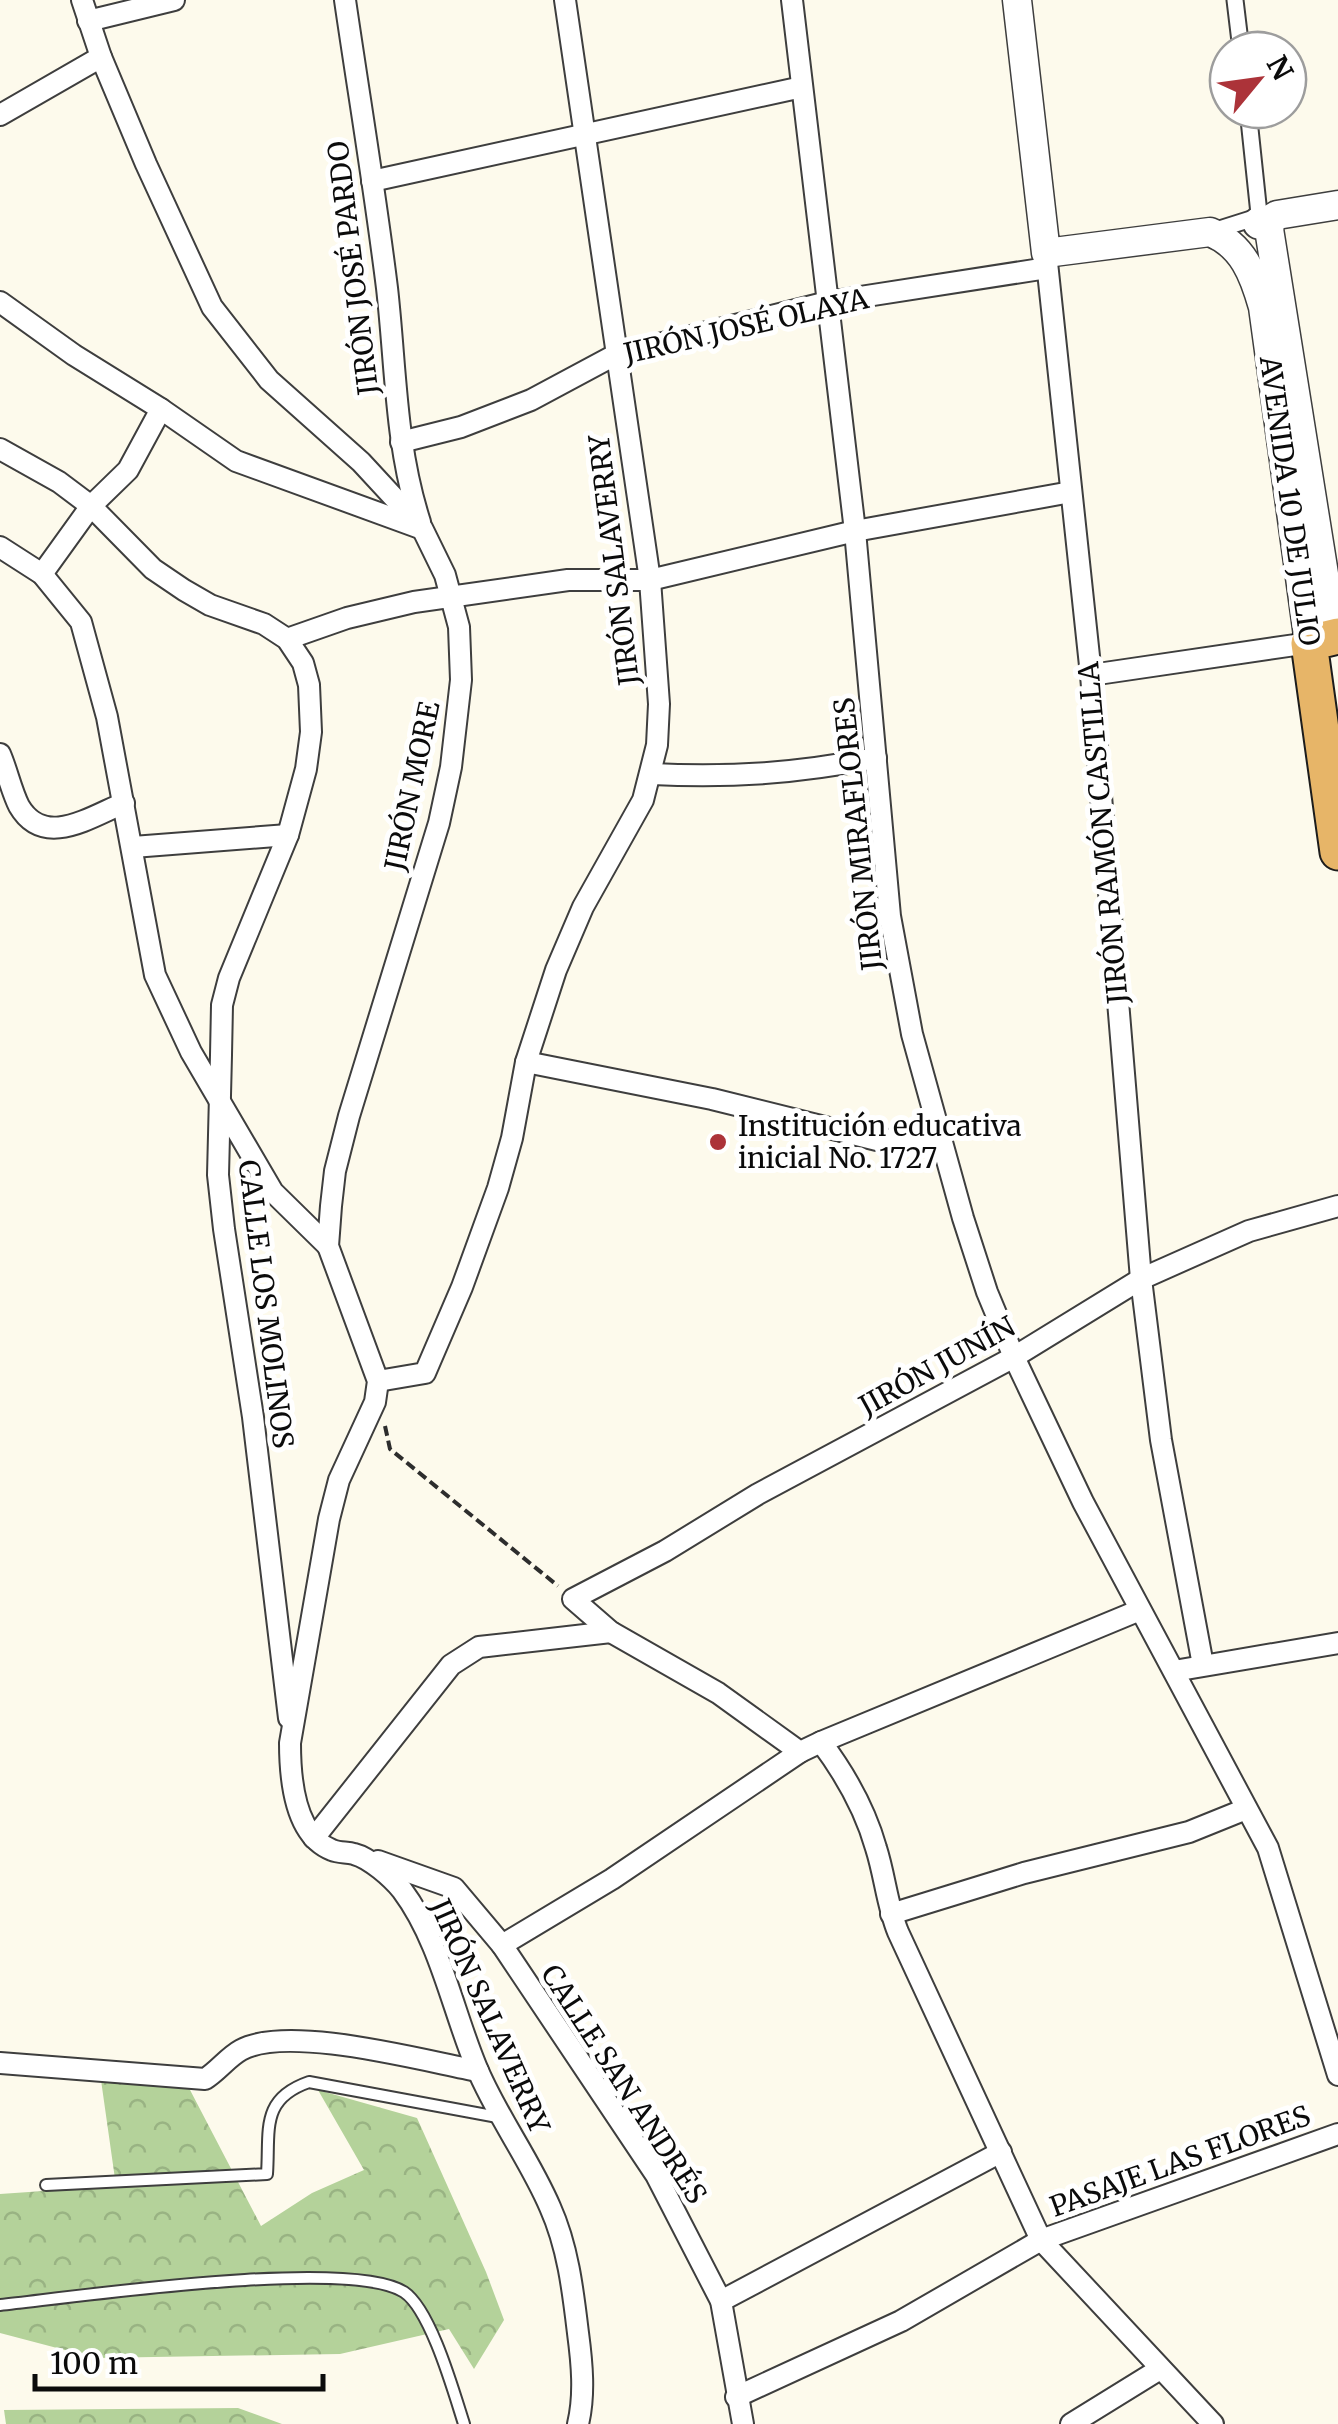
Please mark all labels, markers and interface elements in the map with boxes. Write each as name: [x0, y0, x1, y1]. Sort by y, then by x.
north arrow: [1208, 30, 1308, 130]
text: N: [1259, 49, 1301, 86]
street label: JIRÓN JOSÉ PARDO: [320, 139, 387, 398]
street label: JIRÓN JOSÉ OLAYA: [619, 280, 872, 372]
street label: AVENIDA 10 DE JULIO: [1252, 353, 1328, 648]
street label: JIRÓN SALAVERRY: [581, 432, 647, 688]
street label: JIRÓN RAMÓN CASTILLA: [1070, 660, 1136, 1007]
street label: JIRÓN MIRAFLORES: [826, 696, 890, 973]
street label: JIRÓN MORE: [376, 698, 448, 875]
place label: Institución educativa inicial No. 1727: [738, 1108, 1022, 1176]
marker: Institución educativa inicial No. 1727: [707, 1131, 729, 1153]
street label: CALLE LOS MOLINOS: [230, 1158, 302, 1450]
street label: JIRÓN JUNÍN: [852, 1308, 1022, 1424]
street label: JIRÓN SALAVERRY: [422, 1892, 558, 2140]
street label: CALLE SAN ANDRÉS: [533, 1958, 715, 2210]
street label: PASAJE LAS FLORES: [1045, 2097, 1315, 2225]
scale bar: [35, 2329, 322, 2391]
text: 100 m: [50, 2344, 138, 2382]

